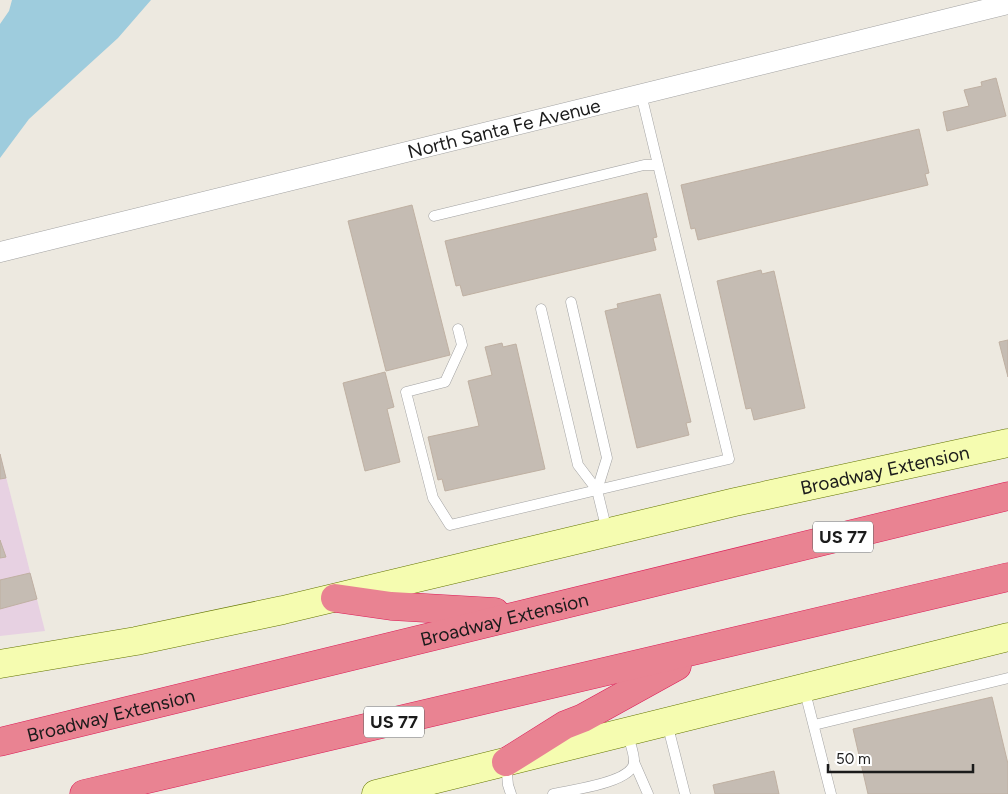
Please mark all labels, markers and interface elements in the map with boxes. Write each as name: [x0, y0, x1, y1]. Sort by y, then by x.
street label: North Santa Fe Avenue: [405, 94, 603, 163]
street label: Broadway Extension: [798, 441, 971, 500]
road number: US 77: [813, 522, 873, 552]
street label: Broadway Extension: [418, 588, 591, 651]
street label: Broadway Extension: [24, 684, 197, 747]
road number: US 77: [364, 706, 424, 738]
scale bar: [828, 742, 973, 774]
text: 50 m: [836, 750, 871, 768]

